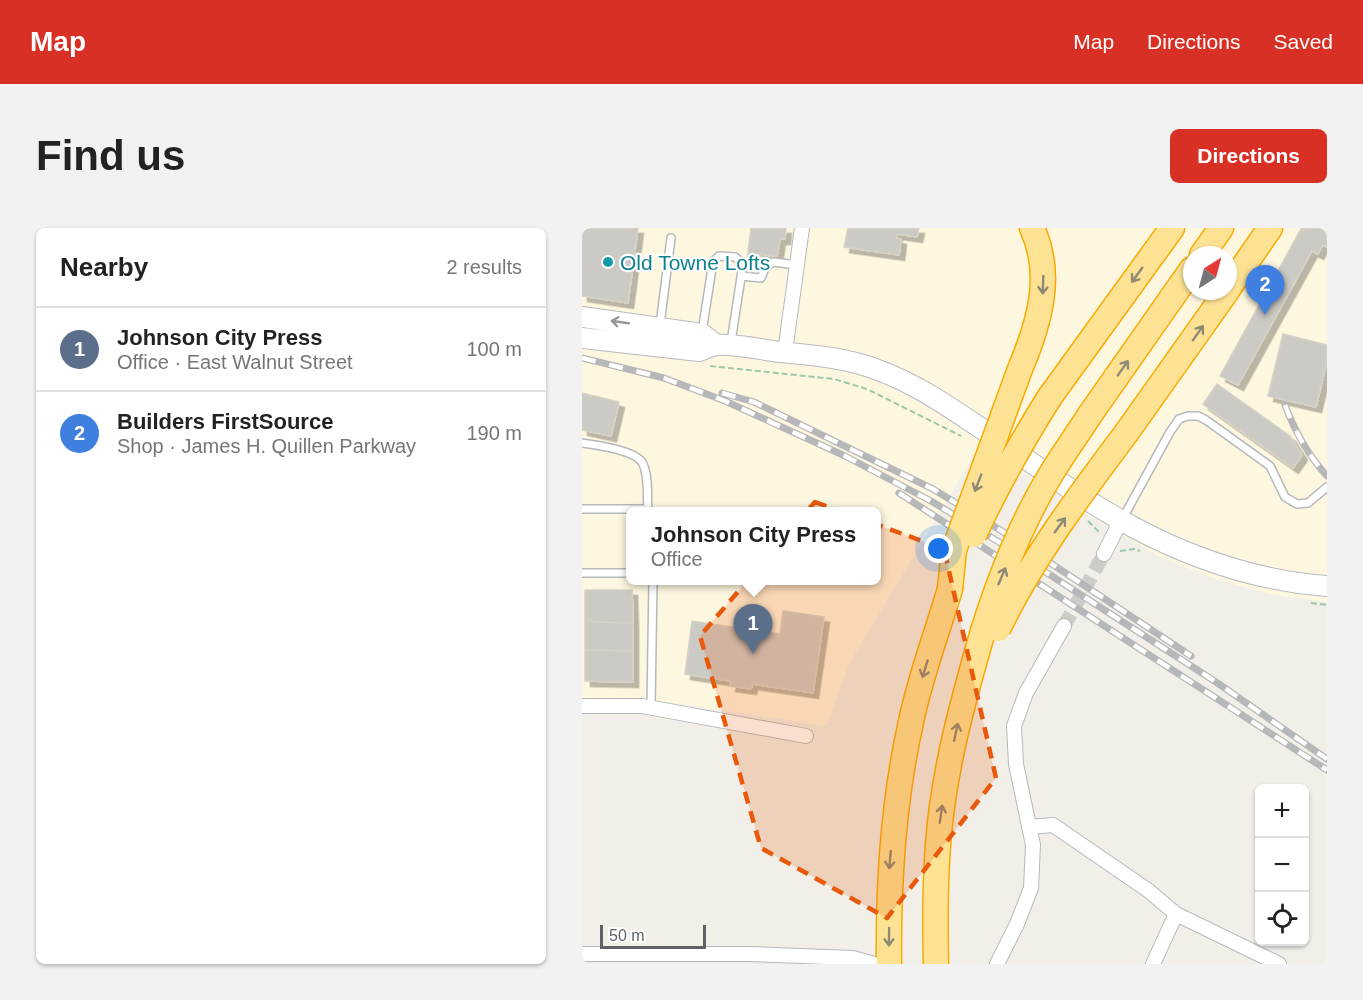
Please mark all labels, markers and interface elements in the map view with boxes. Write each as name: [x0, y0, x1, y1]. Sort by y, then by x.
text: Map: [30, 26, 86, 57]
text: Map: [1073, 30, 1114, 53]
text: Directions: [1147, 30, 1240, 53]
text: Saved: [1273, 30, 1333, 53]
button: Directions: [1170, 129, 1327, 183]
text: Find us: [36, 132, 185, 179]
north arrow: [1183, 246, 1237, 300]
place label: Old Towne Lofts: [620, 251, 770, 274]
text: Nearby: [60, 252, 148, 282]
marker: Old Towne Lofts: [601, 255, 615, 269]
text: 2 results: [446, 256, 522, 278]
pin: 2: [1246, 266, 1284, 315]
one-way arrow: [1131, 267, 1144, 283]
one-way arrow: [1037, 274, 1048, 294]
one-way arrow: [611, 317, 631, 328]
text: Johnson City Press: [117, 325, 322, 350]
one-way arrow: [1192, 325, 1204, 342]
text: 1: [74, 338, 85, 360]
text: 100 m: [466, 338, 522, 360]
text: Office · East Walnut Street: [117, 351, 353, 373]
one-way arrow: [1117, 361, 1129, 377]
text: Builders FirstSource: [117, 409, 333, 434]
text: 2: [74, 422, 85, 444]
text: 190 m: [466, 422, 522, 444]
text: Shop · James H. Quillen Parkway: [117, 435, 416, 457]
one-way arrow: [972, 473, 983, 492]
popup: [626, 507, 881, 585]
one-way arrow: [1054, 517, 1066, 533]
text: Johnson City Press: [651, 522, 856, 547]
your location: [924, 534, 953, 563]
text: Office: [651, 548, 703, 570]
one-way arrow: [997, 567, 1008, 586]
pin: 1: [734, 604, 772, 654]
one-way arrow: [919, 659, 930, 678]
one-way arrow: [951, 723, 962, 743]
map controls: [1255, 784, 1309, 946]
button: +: [1255, 784, 1309, 838]
one-way arrow: [936, 804, 947, 824]
button: −: [1255, 838, 1309, 892]
one-way arrow: [885, 850, 896, 870]
button: locate: [1255, 892, 1309, 946]
scale bar: [600, 922, 706, 950]
one-way arrow: [883, 926, 895, 946]
text: 50 m: [609, 927, 645, 944]

